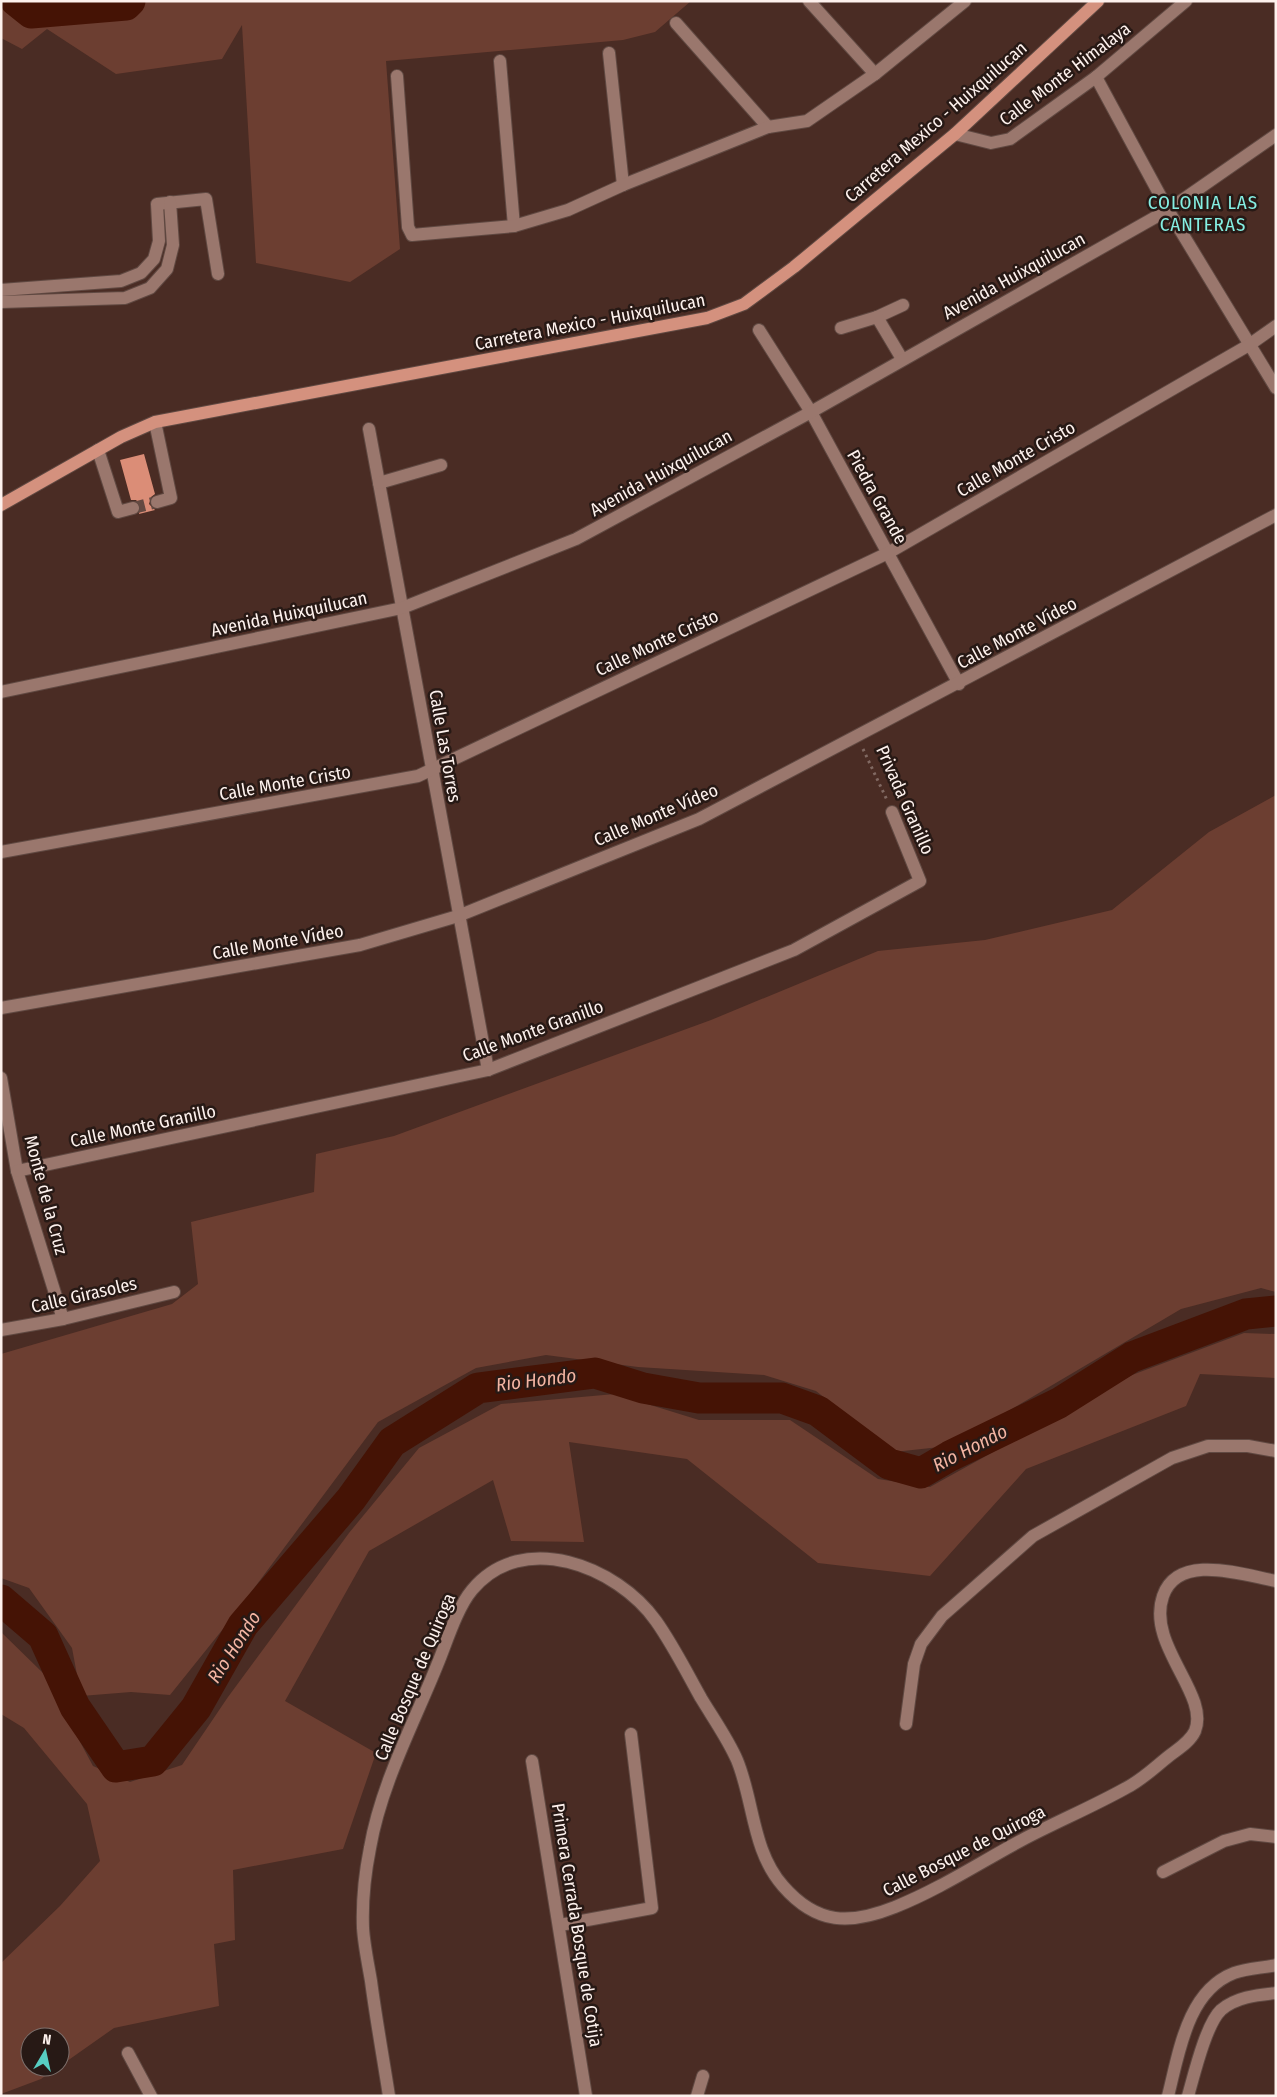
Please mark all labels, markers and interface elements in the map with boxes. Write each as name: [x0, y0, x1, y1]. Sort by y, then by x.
street label: Calle Monte Himalaya: [995, 17, 1135, 130]
street label: Carretera Mexico - Huixquilucan: [840, 37, 1032, 207]
district label: COLONIA LAS CANTERAS: [1148, 191, 1258, 236]
street label: Avenida Huixquilucan: [939, 228, 1089, 324]
street label: Carretera Mexico - Huixquilucan: [473, 289, 707, 355]
street label: Calle Monte Cristo: [953, 416, 1079, 502]
street label: Avenida Huixquilucan: [586, 425, 736, 521]
street label: Piedra Grande: [842, 446, 912, 548]
street label: Avenida Huixquilucan: [209, 587, 369, 641]
street label: Calle Monte Vídeo: [953, 592, 1081, 674]
street label: Calle Monte Cristo: [592, 605, 722, 681]
street label: Calle Las Torres: [424, 688, 466, 804]
street label: Privada Granillo: [871, 742, 939, 858]
street label: Calle Monte Cristo: [218, 761, 352, 805]
street label: Calle Monte Vídeo: [591, 779, 721, 851]
street label: Calle Monte Vídeo: [211, 920, 345, 964]
street label: Calle Monte Granillo: [460, 995, 606, 1067]
street label: Calle Monte Granillo: [68, 1100, 218, 1152]
street label: Monte de la Cruz: [20, 1133, 72, 1257]
street label: Calle Girasoles: [29, 1272, 139, 1318]
water label: Rio Hondo: [494, 1364, 578, 1396]
water label: Rio Hondo: [929, 1419, 1011, 1477]
street label: Calle Bosque de Quiroga: [370, 1590, 460, 1764]
water label: Rio Hondo: [202, 1607, 266, 1687]
street label: Calle Bosque de Quiroga: [879, 1800, 1049, 1902]
street label: Primera Cerrada Bosque de Cotija: [547, 1802, 607, 2049]
north arrow: [20, 2027, 70, 2077]
text: N: [41, 2031, 52, 2049]

